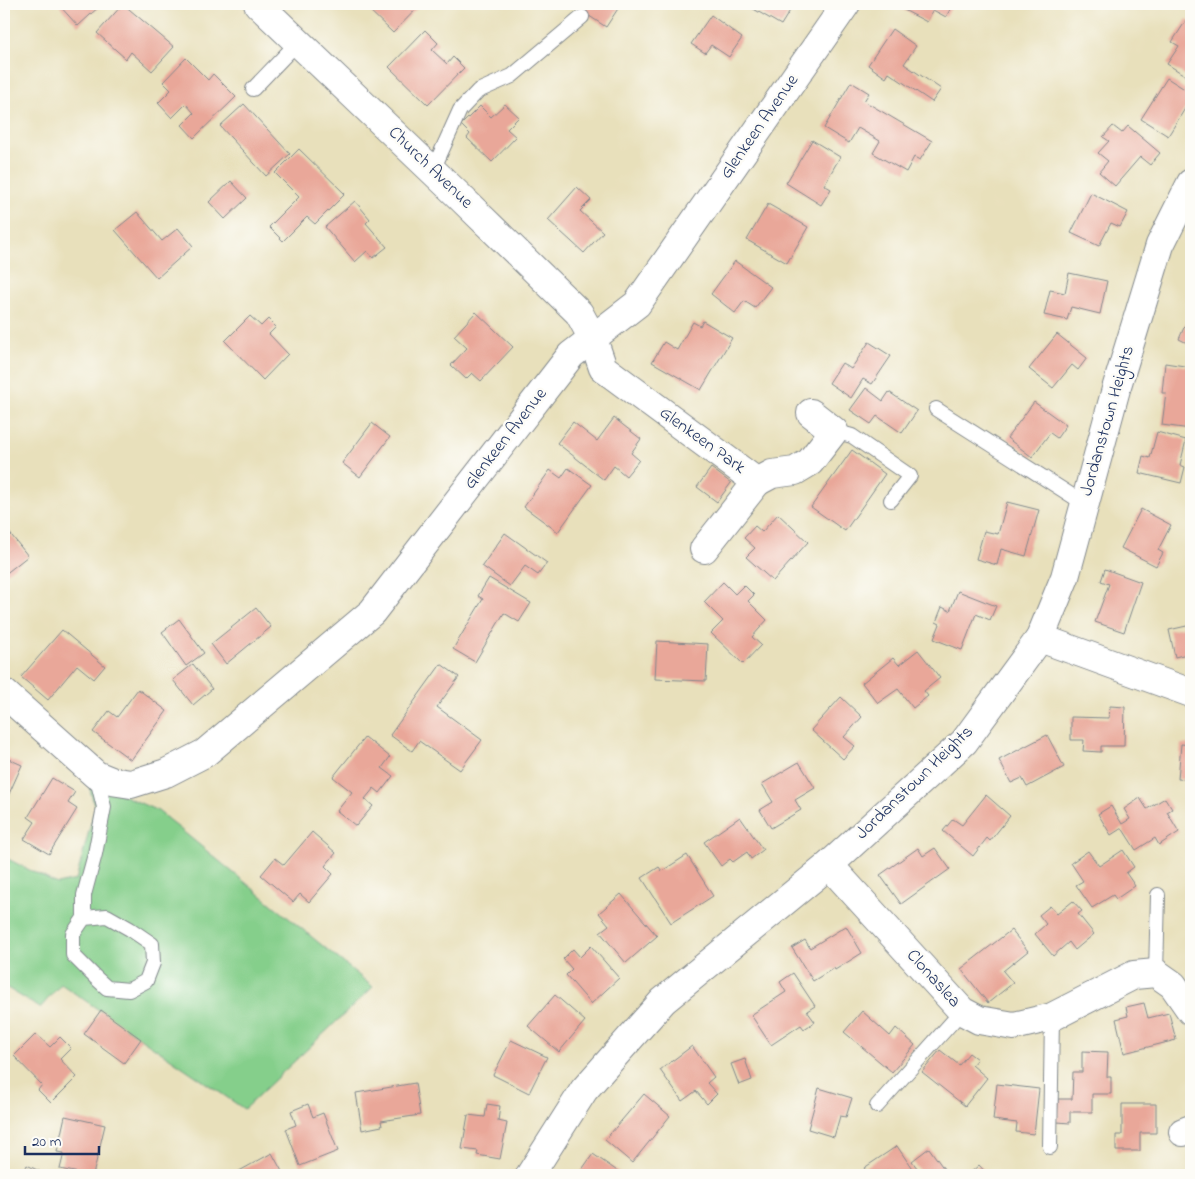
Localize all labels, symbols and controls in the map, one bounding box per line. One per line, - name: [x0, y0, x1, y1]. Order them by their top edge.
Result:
- street label: Glenkeen Avenue: [714, 69, 806, 185]
- street label: Church Avenue: [382, 121, 479, 216]
- street label: Jordanstown Heights: [1074, 343, 1143, 499]
- street label: Glenkeen Avenue: [458, 382, 555, 495]
- street label: Glenkeen Park: [653, 401, 751, 481]
- street label: Jordanstown Heights: [850, 720, 981, 847]
- street label: Clonaslea: [900, 944, 966, 1014]
- scale bar: [25, 1124, 99, 1156]
- text: 20 m: [32, 1131, 62, 1153]

